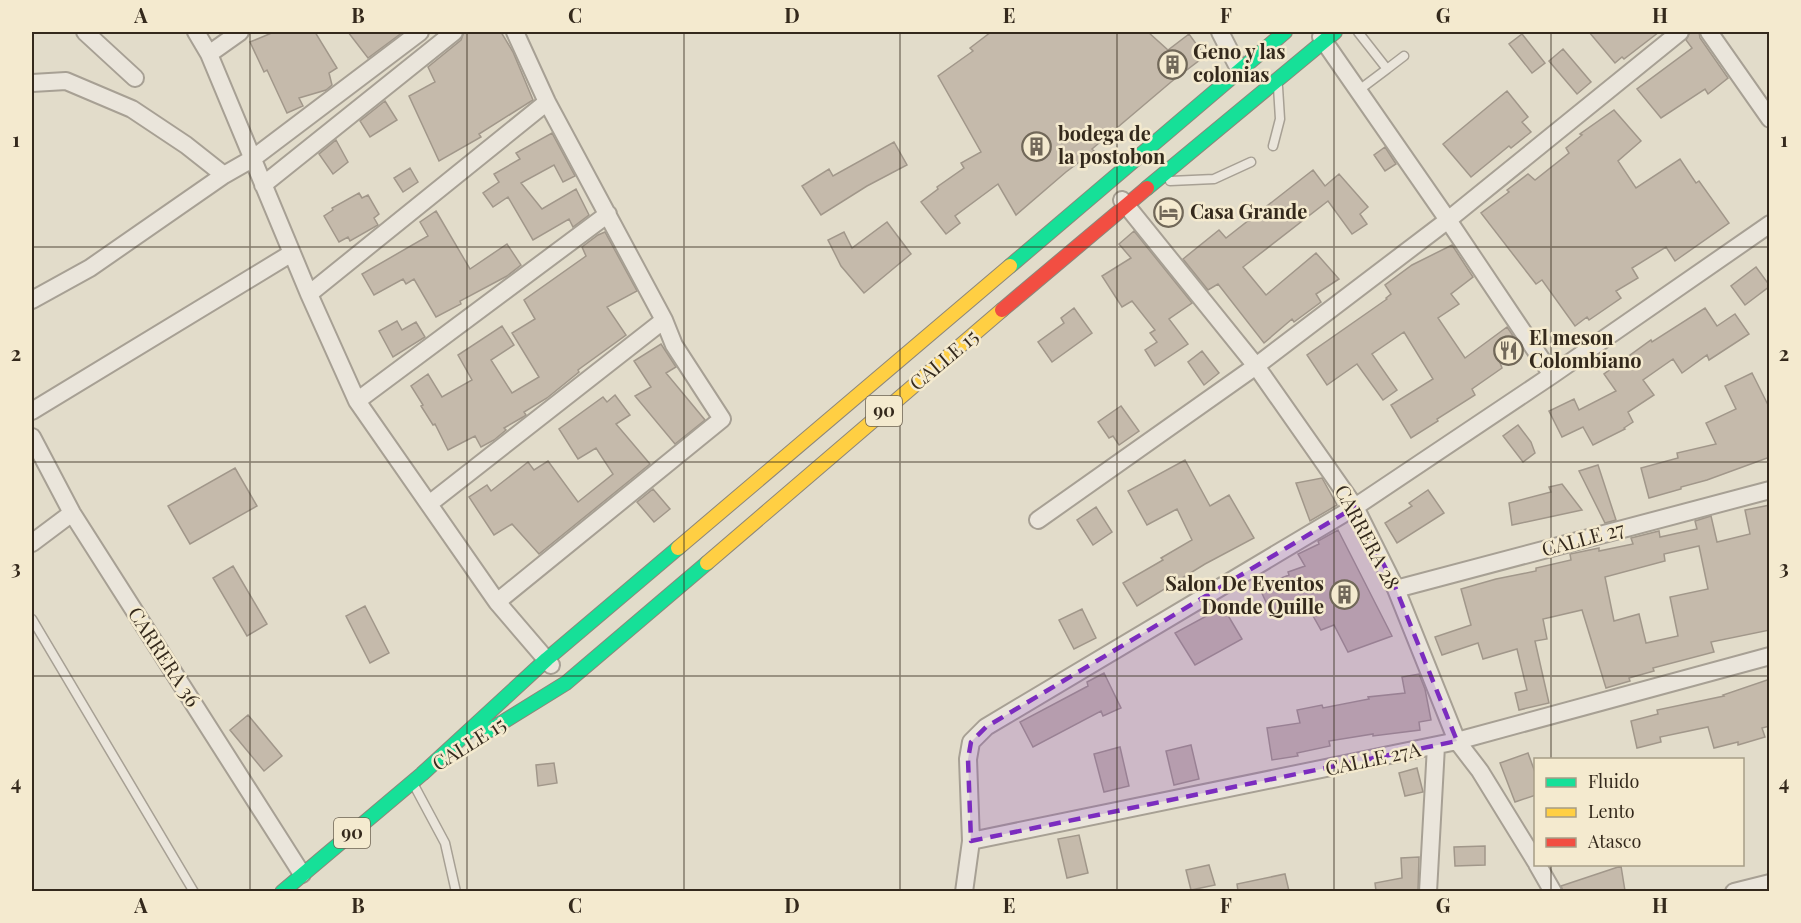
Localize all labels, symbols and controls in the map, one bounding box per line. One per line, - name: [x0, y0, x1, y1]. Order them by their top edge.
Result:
- text: A: [133, 1, 148, 28]
- text: B: [351, 1, 365, 28]
- text: C: [568, 1, 582, 28]
- text: D: [784, 1, 800, 28]
- text: E: [1003, 1, 1015, 28]
- text: F: [1220, 1, 1232, 28]
- text: G: [1436, 1, 1451, 28]
- text: H: [1652, 1, 1668, 28]
- place label: Geno y las colonias: [1193, 37, 1285, 87]
- building icon: Geno y las colonias: [1156, 48, 1188, 80]
- place label: bodega de la postobon: [1058, 119, 1166, 169]
- text: 1: [12, 125, 20, 152]
- text: 1: [1780, 125, 1788, 152]
- building icon: bodega de la postobon: [1021, 130, 1053, 162]
- hotel icon: Casa Grande: [1153, 196, 1185, 228]
- place label: Casa Grande: [1190, 197, 1307, 224]
- street label: CALLE 15: [903, 322, 983, 396]
- place label: El meson Colombiano: [1529, 323, 1642, 373]
- restaurant icon: El meson Colombiano: [1492, 334, 1524, 366]
- text: 2: [11, 339, 21, 366]
- text: 2: [1779, 339, 1789, 366]
- road number: 90: [866, 396, 902, 426]
- street label: CARRERA 28: [1330, 479, 1407, 593]
- street label: CALLE 27: [1538, 514, 1627, 562]
- text: 3: [11, 553, 21, 580]
- text: 3: [1779, 553, 1789, 580]
- place label: Salon De Eventos Donde Quille: [1165, 569, 1324, 619]
- building icon: Salon De Eventos Donde Quille: [1329, 579, 1361, 611]
- street label: CARRERA 36: [123, 601, 208, 711]
- street label: CALLE 15: [426, 710, 510, 776]
- street label: CALLE 27A: [1322, 734, 1423, 781]
- legend: [1534, 758, 1744, 866]
- text: 4: [11, 768, 21, 795]
- text: 4: [1779, 768, 1789, 795]
- text: Fluido: [1588, 769, 1639, 793]
- text: Lento: [1588, 799, 1635, 823]
- road number: 90: [334, 818, 370, 848]
- text: Atasco: [1587, 829, 1641, 853]
- text: A: [133, 891, 148, 918]
- text: B: [351, 891, 365, 918]
- text: C: [568, 891, 582, 918]
- text: D: [784, 891, 800, 918]
- text: E: [1003, 891, 1015, 918]
- text: F: [1220, 891, 1232, 918]
- text: G: [1436, 891, 1451, 918]
- text: H: [1652, 891, 1668, 918]

